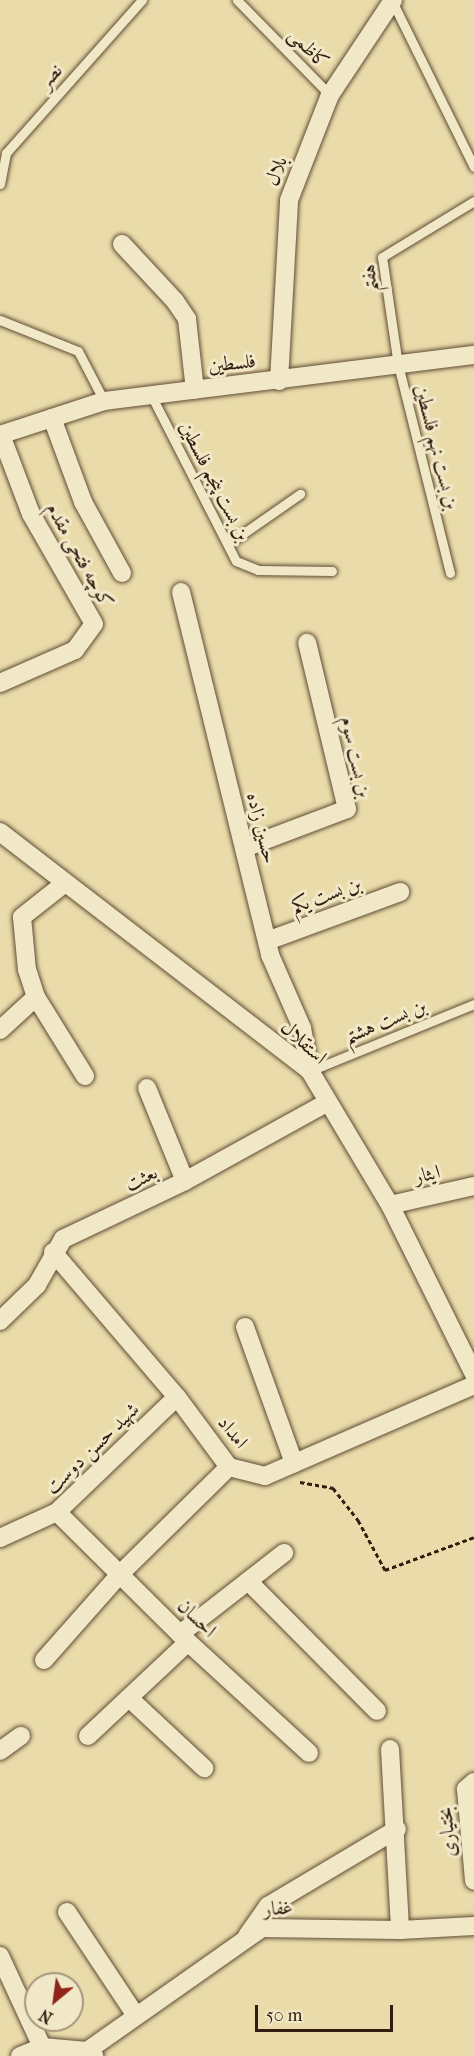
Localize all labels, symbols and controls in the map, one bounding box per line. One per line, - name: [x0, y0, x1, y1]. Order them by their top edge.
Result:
- street label: کاظمی: [284, 22, 334, 74]
- street label: نصر: [33, 59, 67, 93]
- street label: بلال: [259, 153, 293, 189]
- street label: هفتم: [356, 263, 382, 293]
- street label: فلسطین: [207, 349, 257, 377]
- street label: بن بست نهم فلسطین: [410, 382, 464, 512]
- street label: بن بست پنجم فلسطین: [175, 417, 255, 545]
- street label: کوچه فتحی مقدم: [41, 498, 119, 612]
- street label: بن بست سوم: [336, 714, 376, 800]
- street label: حسین زاده: [242, 790, 282, 866]
- street label: بن بست یکم: [288, 871, 364, 919]
- street label: بن بست هشتم: [340, 994, 430, 1048]
- street label: استقلال: [276, 1015, 332, 1069]
- street label: ایثار: [412, 1159, 442, 1189]
- street label: بعثت: [121, 1160, 161, 1196]
- street label: شهید حسن دوست: [40, 1397, 144, 1499]
- street label: امداد: [213, 1411, 253, 1453]
- street label: احسان: [173, 1594, 221, 1642]
- street label: بختیاری: [433, 1806, 461, 1858]
- street label: غفار: [262, 1895, 294, 1921]
- north arrow: [24, 1972, 84, 2032]
- scale bar: [258, 1993, 396, 2031]
- text: N: [36, 2005, 56, 2028]
- text: 50 m: [266, 2005, 302, 2026]

